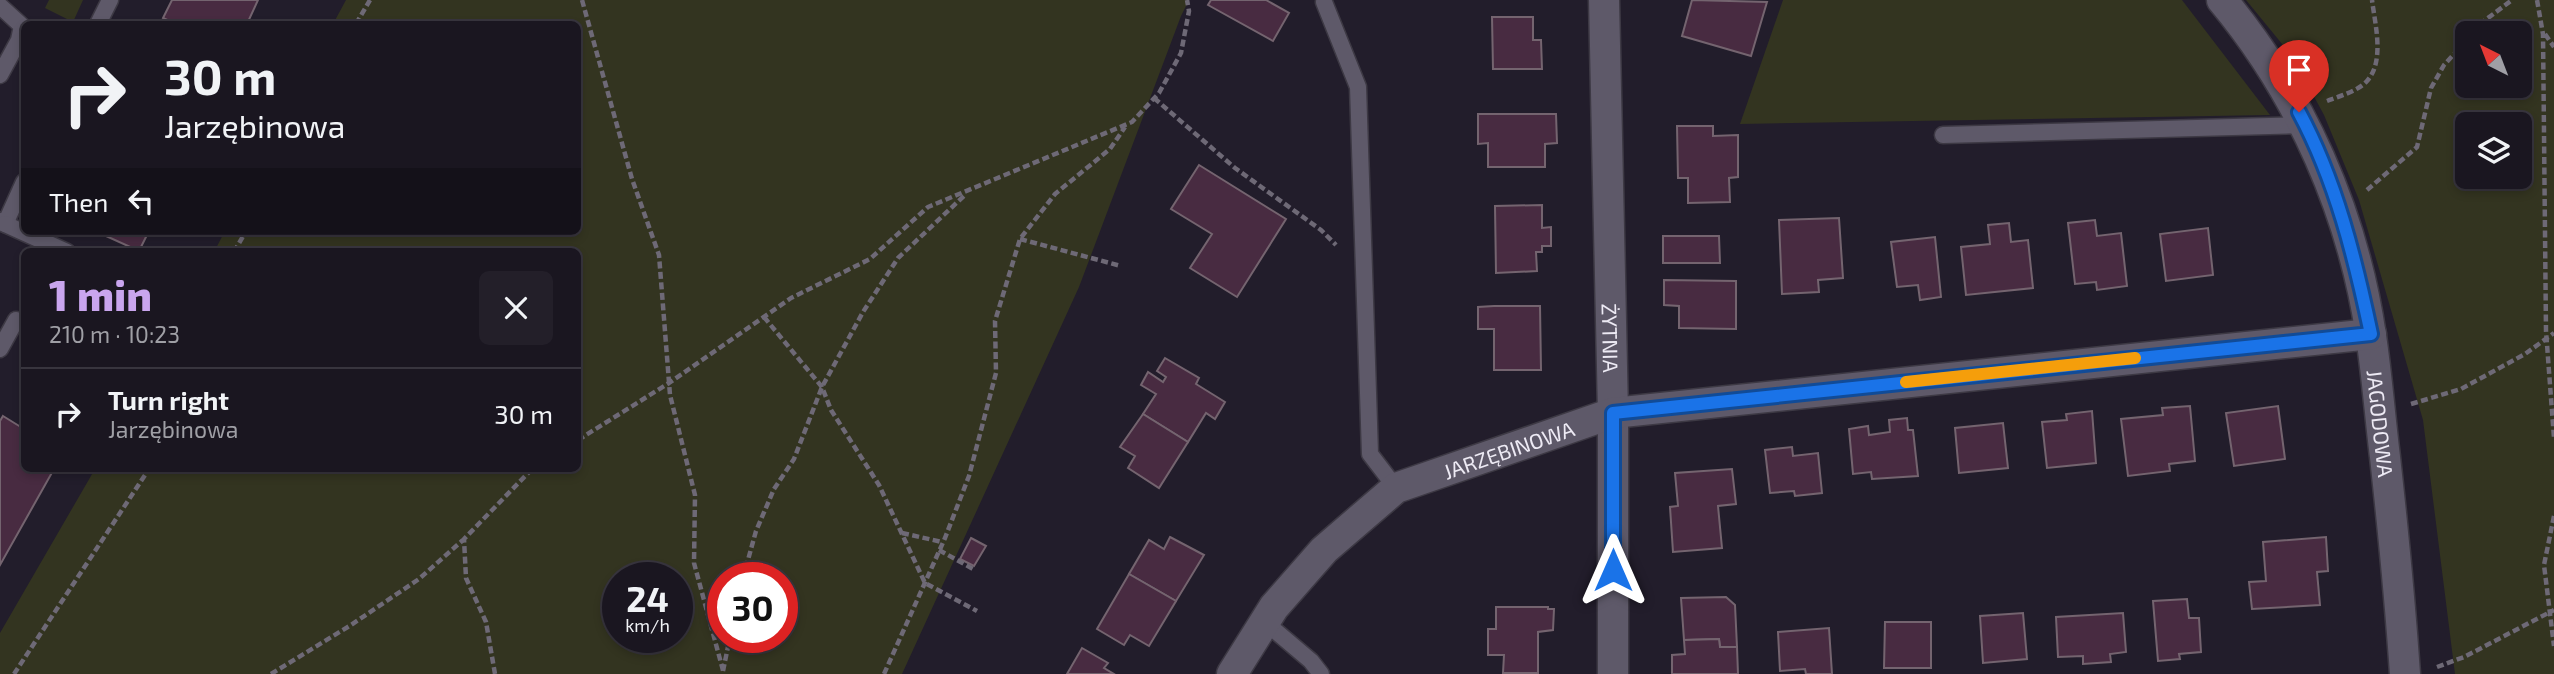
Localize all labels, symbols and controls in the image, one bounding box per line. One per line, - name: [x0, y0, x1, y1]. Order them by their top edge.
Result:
- north arrow: [2455, 21, 2532, 98]
- map controls: [2455, 21, 2532, 189]
- pin: [2269, 40, 2329, 112]
- text: 30 m: [164, 46, 276, 105]
- icon: right: [49, 49, 140, 140]
- icon: arrive: [2280, 51, 2318, 89]
- text: Jarzębinowa: [164, 106, 345, 144]
- button: layers: [2455, 112, 2532, 189]
- icon: left: [122, 182, 160, 220]
- text: Then: [49, 186, 108, 217]
- text: 1 min: [49, 269, 152, 319]
- button: close: [479, 271, 553, 345]
- street label: ŻYTNIA: [1598, 303, 1625, 373]
- text: 210 m · 10:23: [49, 320, 180, 348]
- street label: JAGODOWA: [2363, 368, 2400, 478]
- text: Turn right: [108, 384, 229, 415]
- icon: right: [49, 395, 87, 433]
- text: 30 m: [494, 398, 553, 429]
- text: Jarzębinowa: [108, 415, 238, 443]
- street label: JARZĘBINOWA: [1440, 415, 1577, 483]
- position arrow: [1576, 533, 1650, 607]
- speed limit sign: 30: [707, 562, 798, 653]
- text: 24: [626, 577, 669, 619]
- text: km/h: [625, 614, 670, 636]

